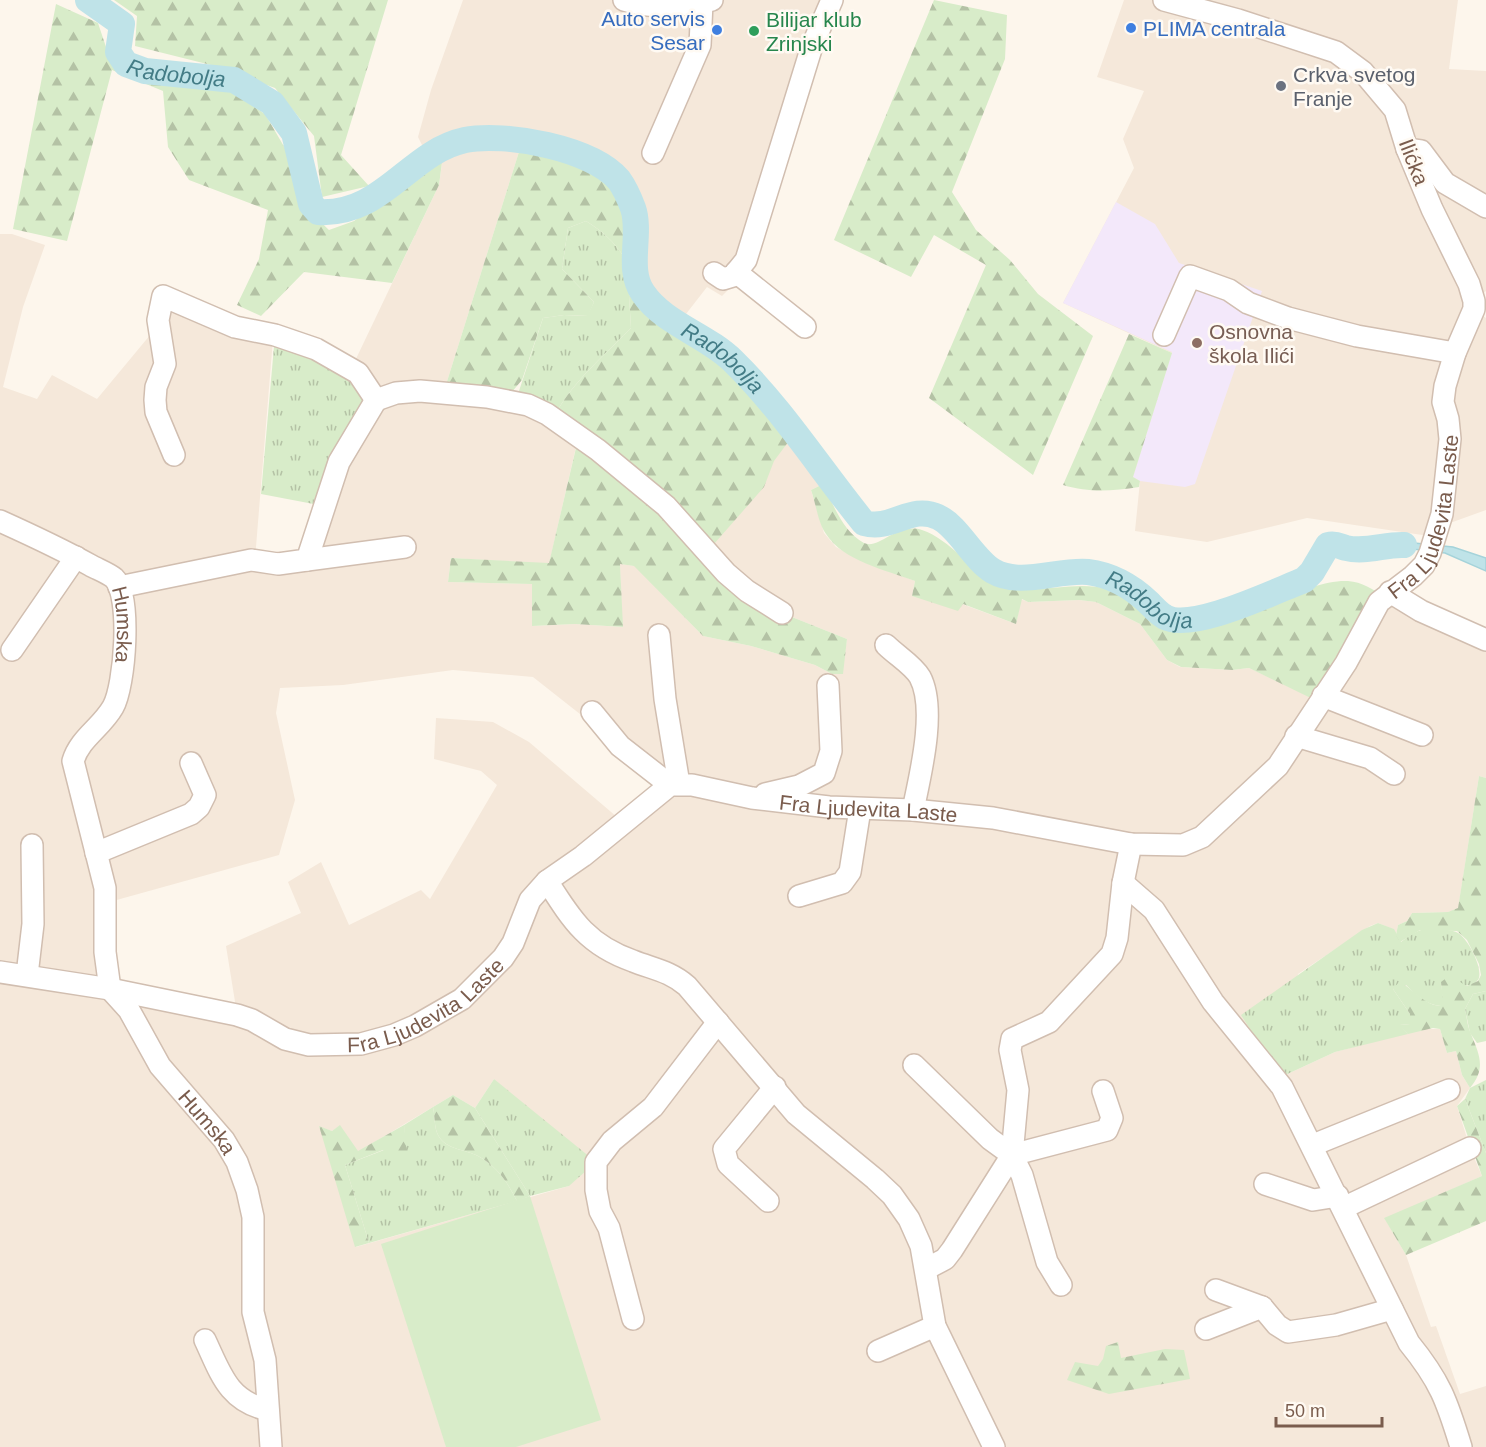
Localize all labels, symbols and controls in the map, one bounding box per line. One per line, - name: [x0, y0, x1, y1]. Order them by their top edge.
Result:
- place label: Auto servis Sesar: [601, 7, 705, 54]
- place label: Bilijar klub Zrinjski: [766, 8, 862, 55]
- place label: PLIMA centrala: [1143, 17, 1286, 40]
- marker: PLIMA centrala: [1124, 21, 1138, 35]
- marker: Auto servis Sesar: [710, 23, 724, 37]
- marker: Bilijar klub Zrinjski: [747, 24, 761, 38]
- water label: Radobolja: [124, 53, 227, 92]
- place label: Crkva svetog Franje: [1293, 63, 1416, 110]
- marker: Crkva svetog Franje: [1274, 79, 1288, 93]
- street label: Ilićka: [1395, 136, 1433, 189]
- water label: Radobolja: [678, 317, 769, 398]
- place label: Osnovna škola Ilići: [1209, 320, 1294, 367]
- marker: Osnovna škola Ilići: [1190, 336, 1204, 350]
- street label: Fra Ljudevita Laste: [1383, 433, 1462, 603]
- water label: Radobolja: [1102, 565, 1193, 633]
- street label: Humska: [108, 583, 137, 664]
- street label: Fra Ljudevita Laste: [778, 790, 959, 826]
- street label: Fra Ljudevita Laste: [347, 953, 508, 1056]
- street label: Humska: [174, 1085, 241, 1158]
- scale bar: [1276, 1390, 1382, 1428]
- text: 50 m: [1285, 1401, 1325, 1421]

